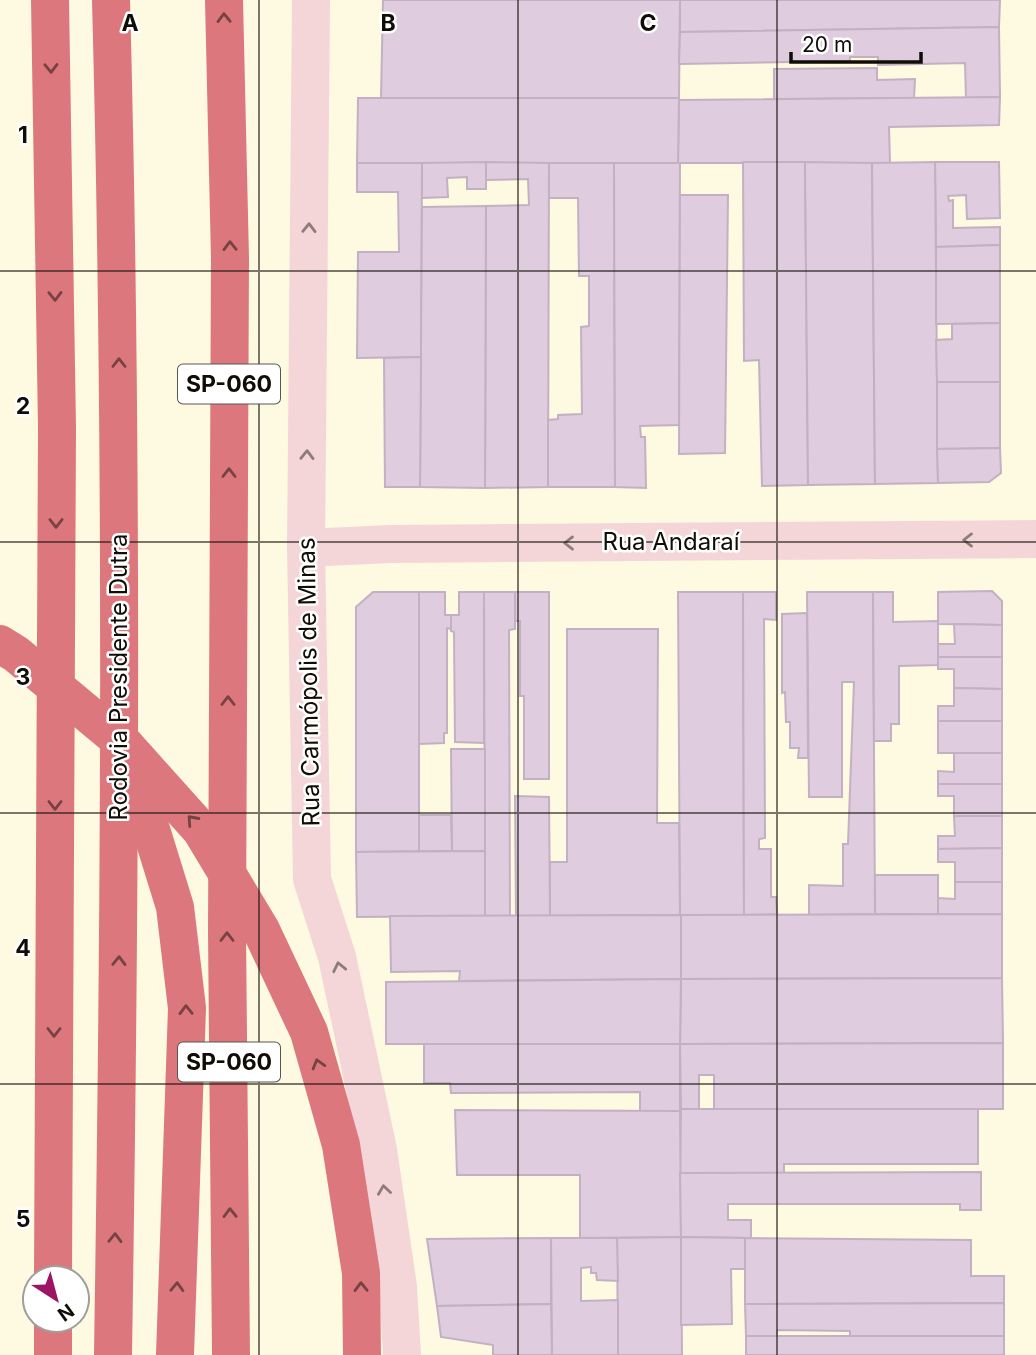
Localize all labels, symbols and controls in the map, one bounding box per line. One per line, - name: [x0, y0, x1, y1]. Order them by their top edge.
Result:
- text: A: [121, 9, 139, 37]
- text: B: [380, 9, 396, 37]
- text: C: [639, 9, 657, 37]
- one-way arrow: [216, 12, 232, 23]
- scale bar: [791, 21, 920, 65]
- text: 20 m: [802, 32, 852, 57]
- one-way arrow: [43, 63, 59, 74]
- text: 1: [18, 121, 28, 149]
- one-way arrow: [301, 222, 317, 232]
- one-way arrow: [222, 240, 237, 251]
- one-way arrow: [47, 290, 62, 301]
- one-way arrow: [111, 357, 127, 368]
- road number: SP-060: [178, 364, 280, 404]
- text: 2: [16, 392, 30, 420]
- one-way arrow: [299, 449, 315, 460]
- one-way arrow: [221, 467, 237, 478]
- one-way arrow: [48, 518, 64, 529]
- street label: Rua Andaraí: [602, 527, 740, 556]
- one-way arrow: [962, 532, 973, 548]
- street label: Rodovia Presidente Dutra: [104, 533, 133, 821]
- one-way arrow: [563, 535, 574, 551]
- street label: Rua Carmópolis de Minas: [291, 537, 326, 827]
- text: 3: [16, 663, 30, 691]
- one-way arrow: [220, 695, 236, 705]
- one-way arrow: [47, 800, 63, 810]
- one-way arrow: [187, 815, 200, 828]
- one-way arrow: [219, 931, 235, 942]
- text: 4: [15, 934, 31, 962]
- one-way arrow: [111, 956, 127, 966]
- one-way arrow: [333, 961, 348, 973]
- one-way arrow: [178, 1005, 193, 1016]
- one-way arrow: [47, 1027, 62, 1038]
- road number: SP-060: [178, 1042, 280, 1082]
- one-way arrow: [311, 1058, 326, 1070]
- one-way arrow: [377, 1184, 392, 1196]
- text: 5: [16, 1205, 30, 1233]
- one-way arrow: [222, 1208, 238, 1218]
- one-way arrow: [107, 1232, 123, 1243]
- north arrow: [21, 1264, 91, 1334]
- one-way arrow: [170, 1281, 185, 1292]
- one-way arrow: [353, 1281, 369, 1292]
- text: N: [53, 1299, 78, 1326]

